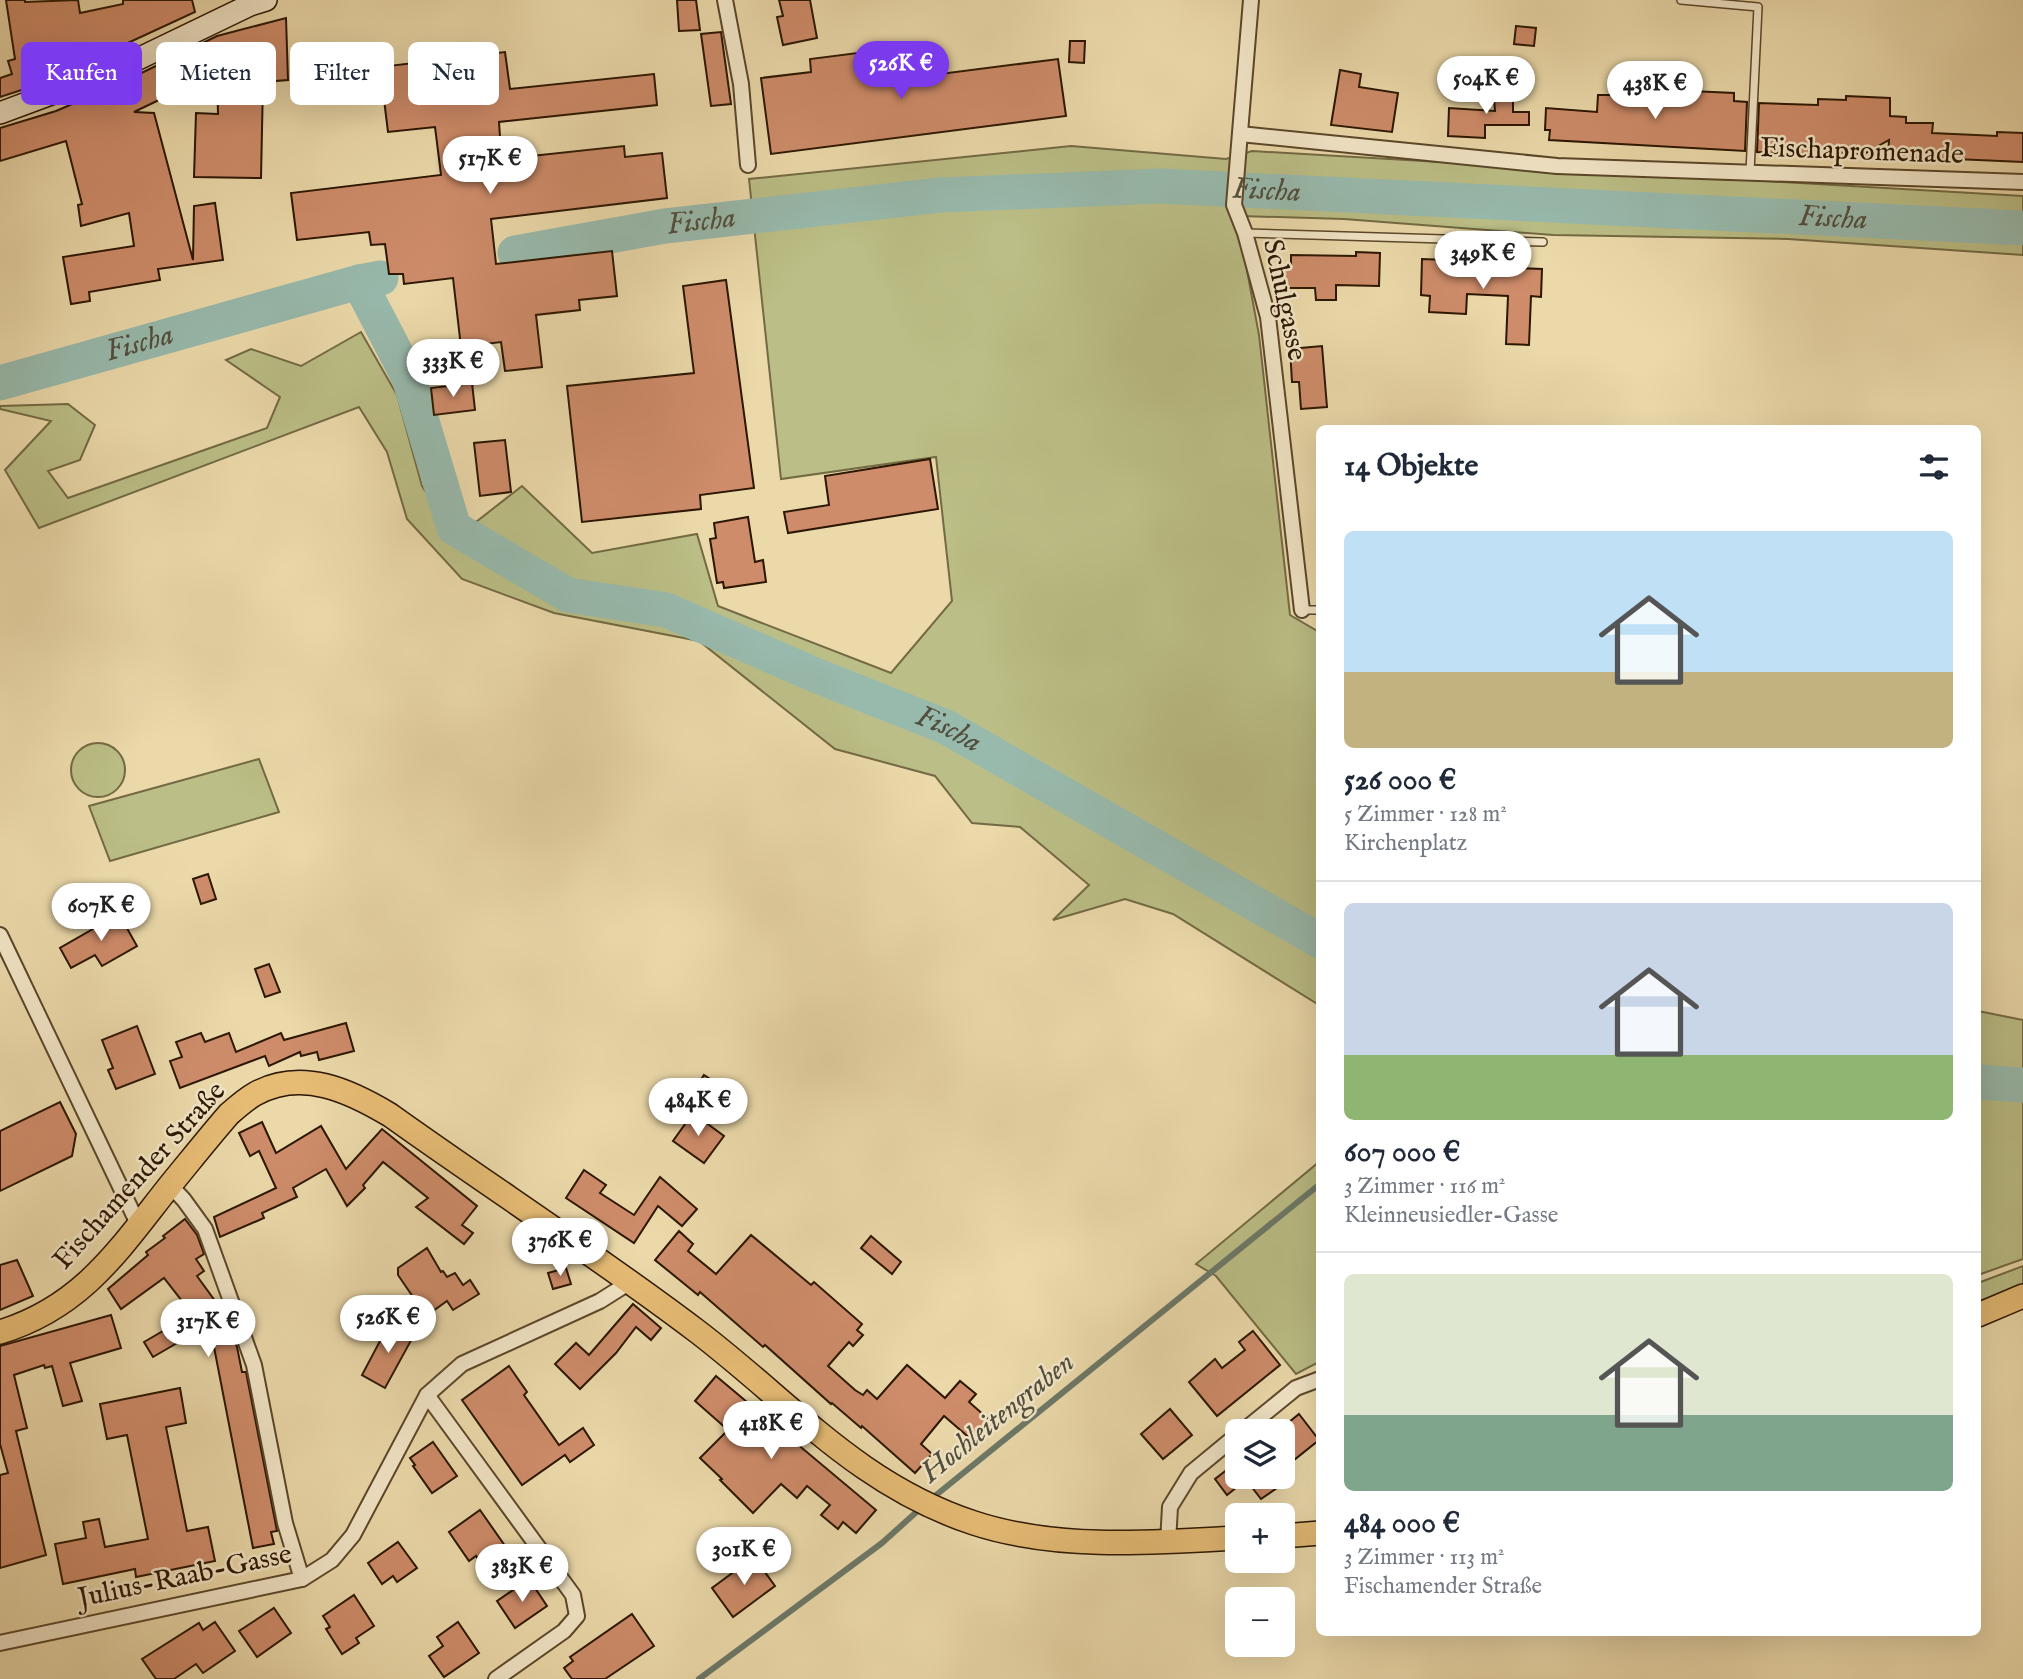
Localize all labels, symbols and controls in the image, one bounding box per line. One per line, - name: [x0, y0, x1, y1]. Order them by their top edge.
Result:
- chip: Kaufen: [21, 42, 142, 105]
- chip: Mieten: [156, 42, 276, 105]
- chip: Filter: [290, 42, 394, 105]
- chip: Neu: [408, 42, 499, 105]
- pin: 526K €: [844, 42, 958, 101]
- text: 526K €: [869, 49, 933, 78]
- pin: 504K €: [1429, 57, 1543, 116]
- pin: 438K €: [1598, 61, 1712, 121]
- text: 504K €: [1453, 64, 1519, 93]
- text: 438K €: [1623, 69, 1687, 98]
- street label: Fischapromenade: [1760, 131, 1965, 173]
- pin: 517K €: [433, 136, 547, 196]
- text: 517K €: [459, 144, 521, 173]
- water label: Fischa: [1231, 171, 1302, 212]
- water label: Fischa: [1797, 198, 1868, 239]
- water label: Fischa: [665, 199, 738, 245]
- pin: 349K €: [1426, 232, 1540, 291]
- street label: Schulgasse: [1254, 236, 1314, 364]
- text: 349K €: [1450, 239, 1516, 268]
- water label: Fischa: [101, 316, 178, 371]
- pin: 333K €: [396, 340, 510, 399]
- text: 333K €: [423, 347, 483, 376]
- text: 14 Objekte: [1344, 448, 1478, 486]
- icon: filters: [1915, 448, 1953, 486]
- icon: home: [1586, 577, 1712, 703]
- water label: Fischa: [910, 698, 988, 762]
- text: 526 000 €: [1344, 762, 1456, 800]
- text: 5 Zimmer · 128 m²: [1344, 800, 1507, 829]
- text: Kirchenplatz: [1344, 829, 1467, 858]
- pin: 607K €: [44, 884, 158, 943]
- text: 607K €: [68, 891, 134, 920]
- icon: home: [1586, 949, 1712, 1075]
- street label: Fischamender Straße: [46, 1075, 234, 1277]
- pin: 484K €: [641, 1078, 755, 1138]
- text: 484K €: [665, 1086, 731, 1115]
- text: 607 000 €: [1344, 1134, 1460, 1172]
- text: 3 Zimmer · 116 m²: [1344, 1172, 1506, 1201]
- text: Kleinneusiedler-Gasse: [1344, 1201, 1558, 1230]
- pin: 376K €: [503, 1218, 617, 1278]
- text: 376K €: [528, 1226, 592, 1255]
- pin: 526K €: [331, 1296, 445, 1355]
- pin: 317K €: [151, 1300, 265, 1359]
- text: 526K €: [356, 1303, 420, 1332]
- text: 317K €: [176, 1307, 240, 1336]
- icon: home: [1586, 1320, 1712, 1446]
- water label: Hochleitengraben: [912, 1344, 1083, 1492]
- pin: 418K €: [714, 1402, 828, 1461]
- text: 418K €: [739, 1409, 803, 1438]
- map controls: [1225, 1419, 1295, 1657]
- button: layers: [1225, 1419, 1295, 1489]
- button: +: [1225, 1503, 1295, 1573]
- text: 484 000 €: [1344, 1505, 1460, 1543]
- pin: 301K €: [687, 1528, 801, 1587]
- text: 301K €: [712, 1535, 776, 1564]
- street label: Julius-Raab-Gasse: [72, 1537, 295, 1617]
- text: 3 Zimmer · 113 m²: [1344, 1543, 1504, 1572]
- pin: 383K €: [465, 1544, 579, 1604]
- text: 383K €: [491, 1552, 553, 1581]
- text: Fischamender Straße: [1344, 1572, 1542, 1601]
- button: −: [1225, 1587, 1295, 1657]

